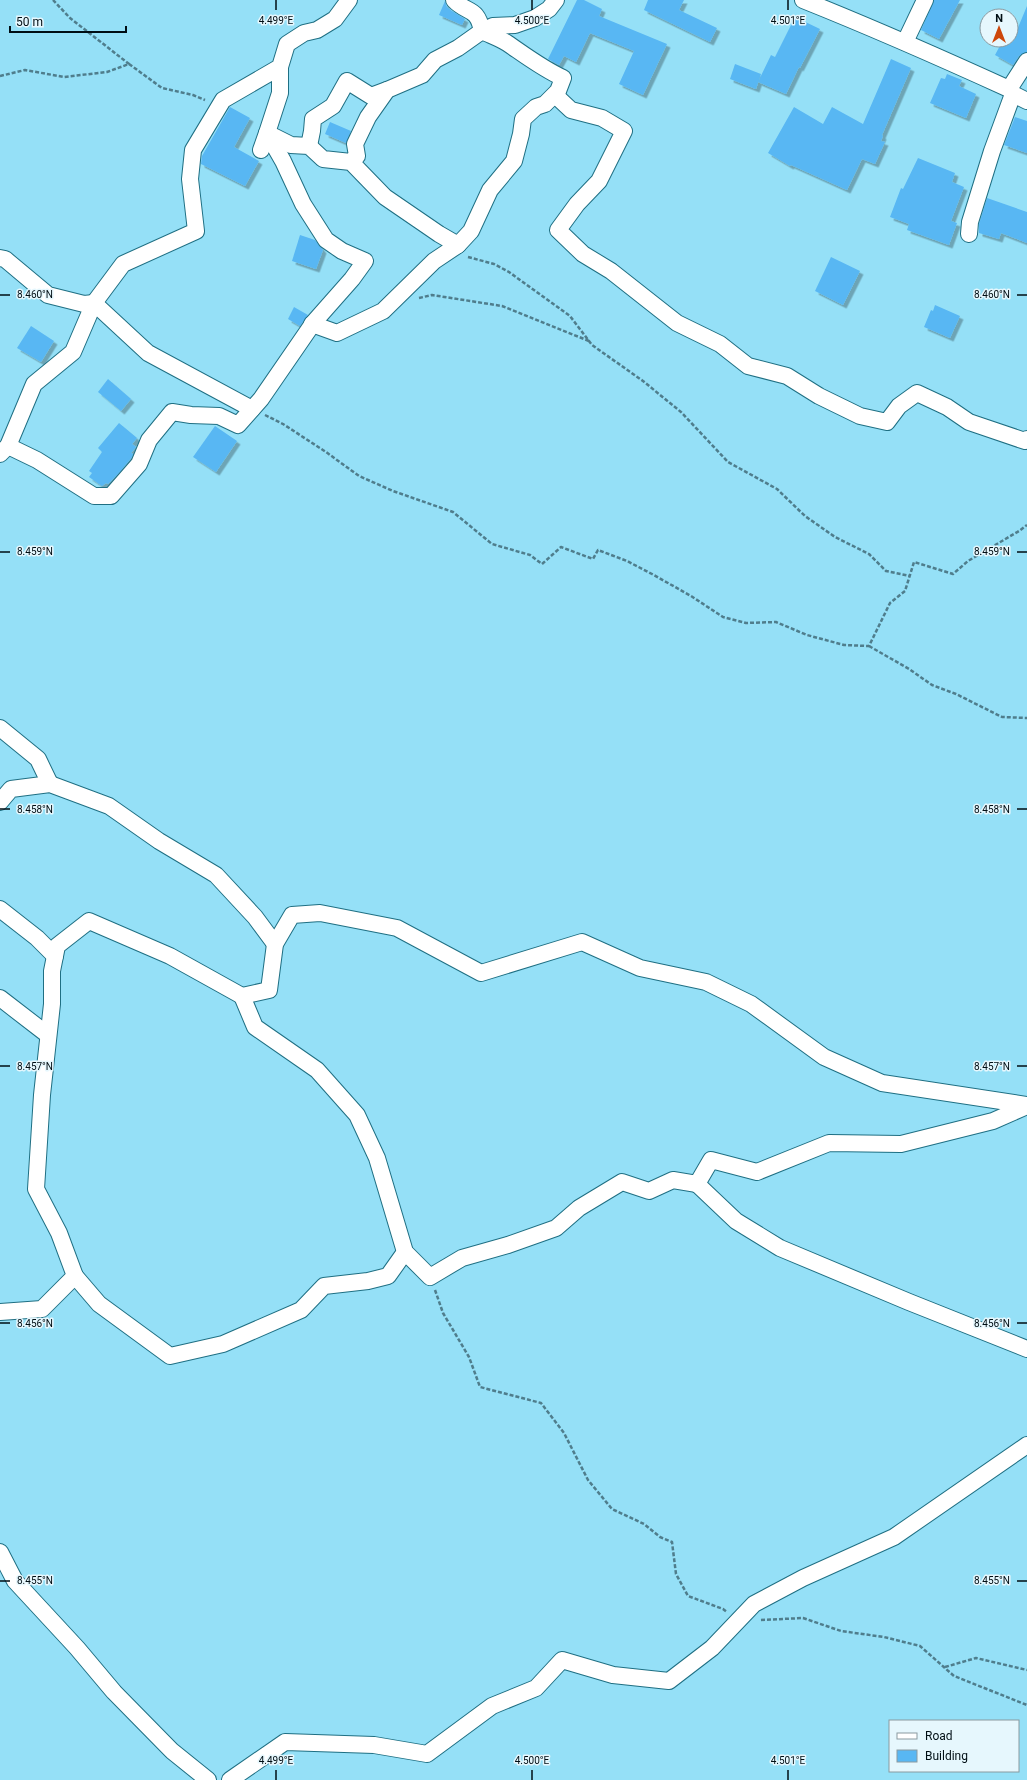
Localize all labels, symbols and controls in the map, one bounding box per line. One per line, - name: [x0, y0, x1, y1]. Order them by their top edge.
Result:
- scale bar: [10, 8, 126, 34]
- north arrow: [979, 8, 1019, 48]
- text: N: [995, 12, 1003, 25]
- text: 50 m: [16, 15, 43, 29]
- text: 4.499°E: [259, 15, 294, 26]
- text: 4.500°E: [515, 15, 550, 26]
- text: 4.501°E: [771, 15, 806, 26]
- text: 8.460°N: [17, 289, 53, 300]
- text: 8.460°N: [974, 289, 1010, 300]
- text: 8.459°N: [17, 546, 53, 557]
- text: 8.459°N: [974, 546, 1010, 557]
- text: 8.458°N: [17, 804, 53, 815]
- text: 8.458°N: [974, 804, 1010, 815]
- text: 8.457°N: [17, 1061, 53, 1072]
- text: 8.457°N: [974, 1061, 1010, 1072]
- text: 8.456°N: [17, 1318, 53, 1329]
- text: 8.456°N: [974, 1318, 1010, 1329]
- text: 8.455°N: [17, 1575, 53, 1586]
- text: 8.455°N: [974, 1575, 1010, 1586]
- legend: [889, 1720, 1019, 1772]
- text: Road: [925, 1729, 953, 1743]
- text: Building: [925, 1749, 968, 1763]
- text: 4.499°E: [259, 1755, 294, 1766]
- text: 4.500°E: [515, 1755, 550, 1766]
- text: 4.501°E: [771, 1755, 806, 1766]

